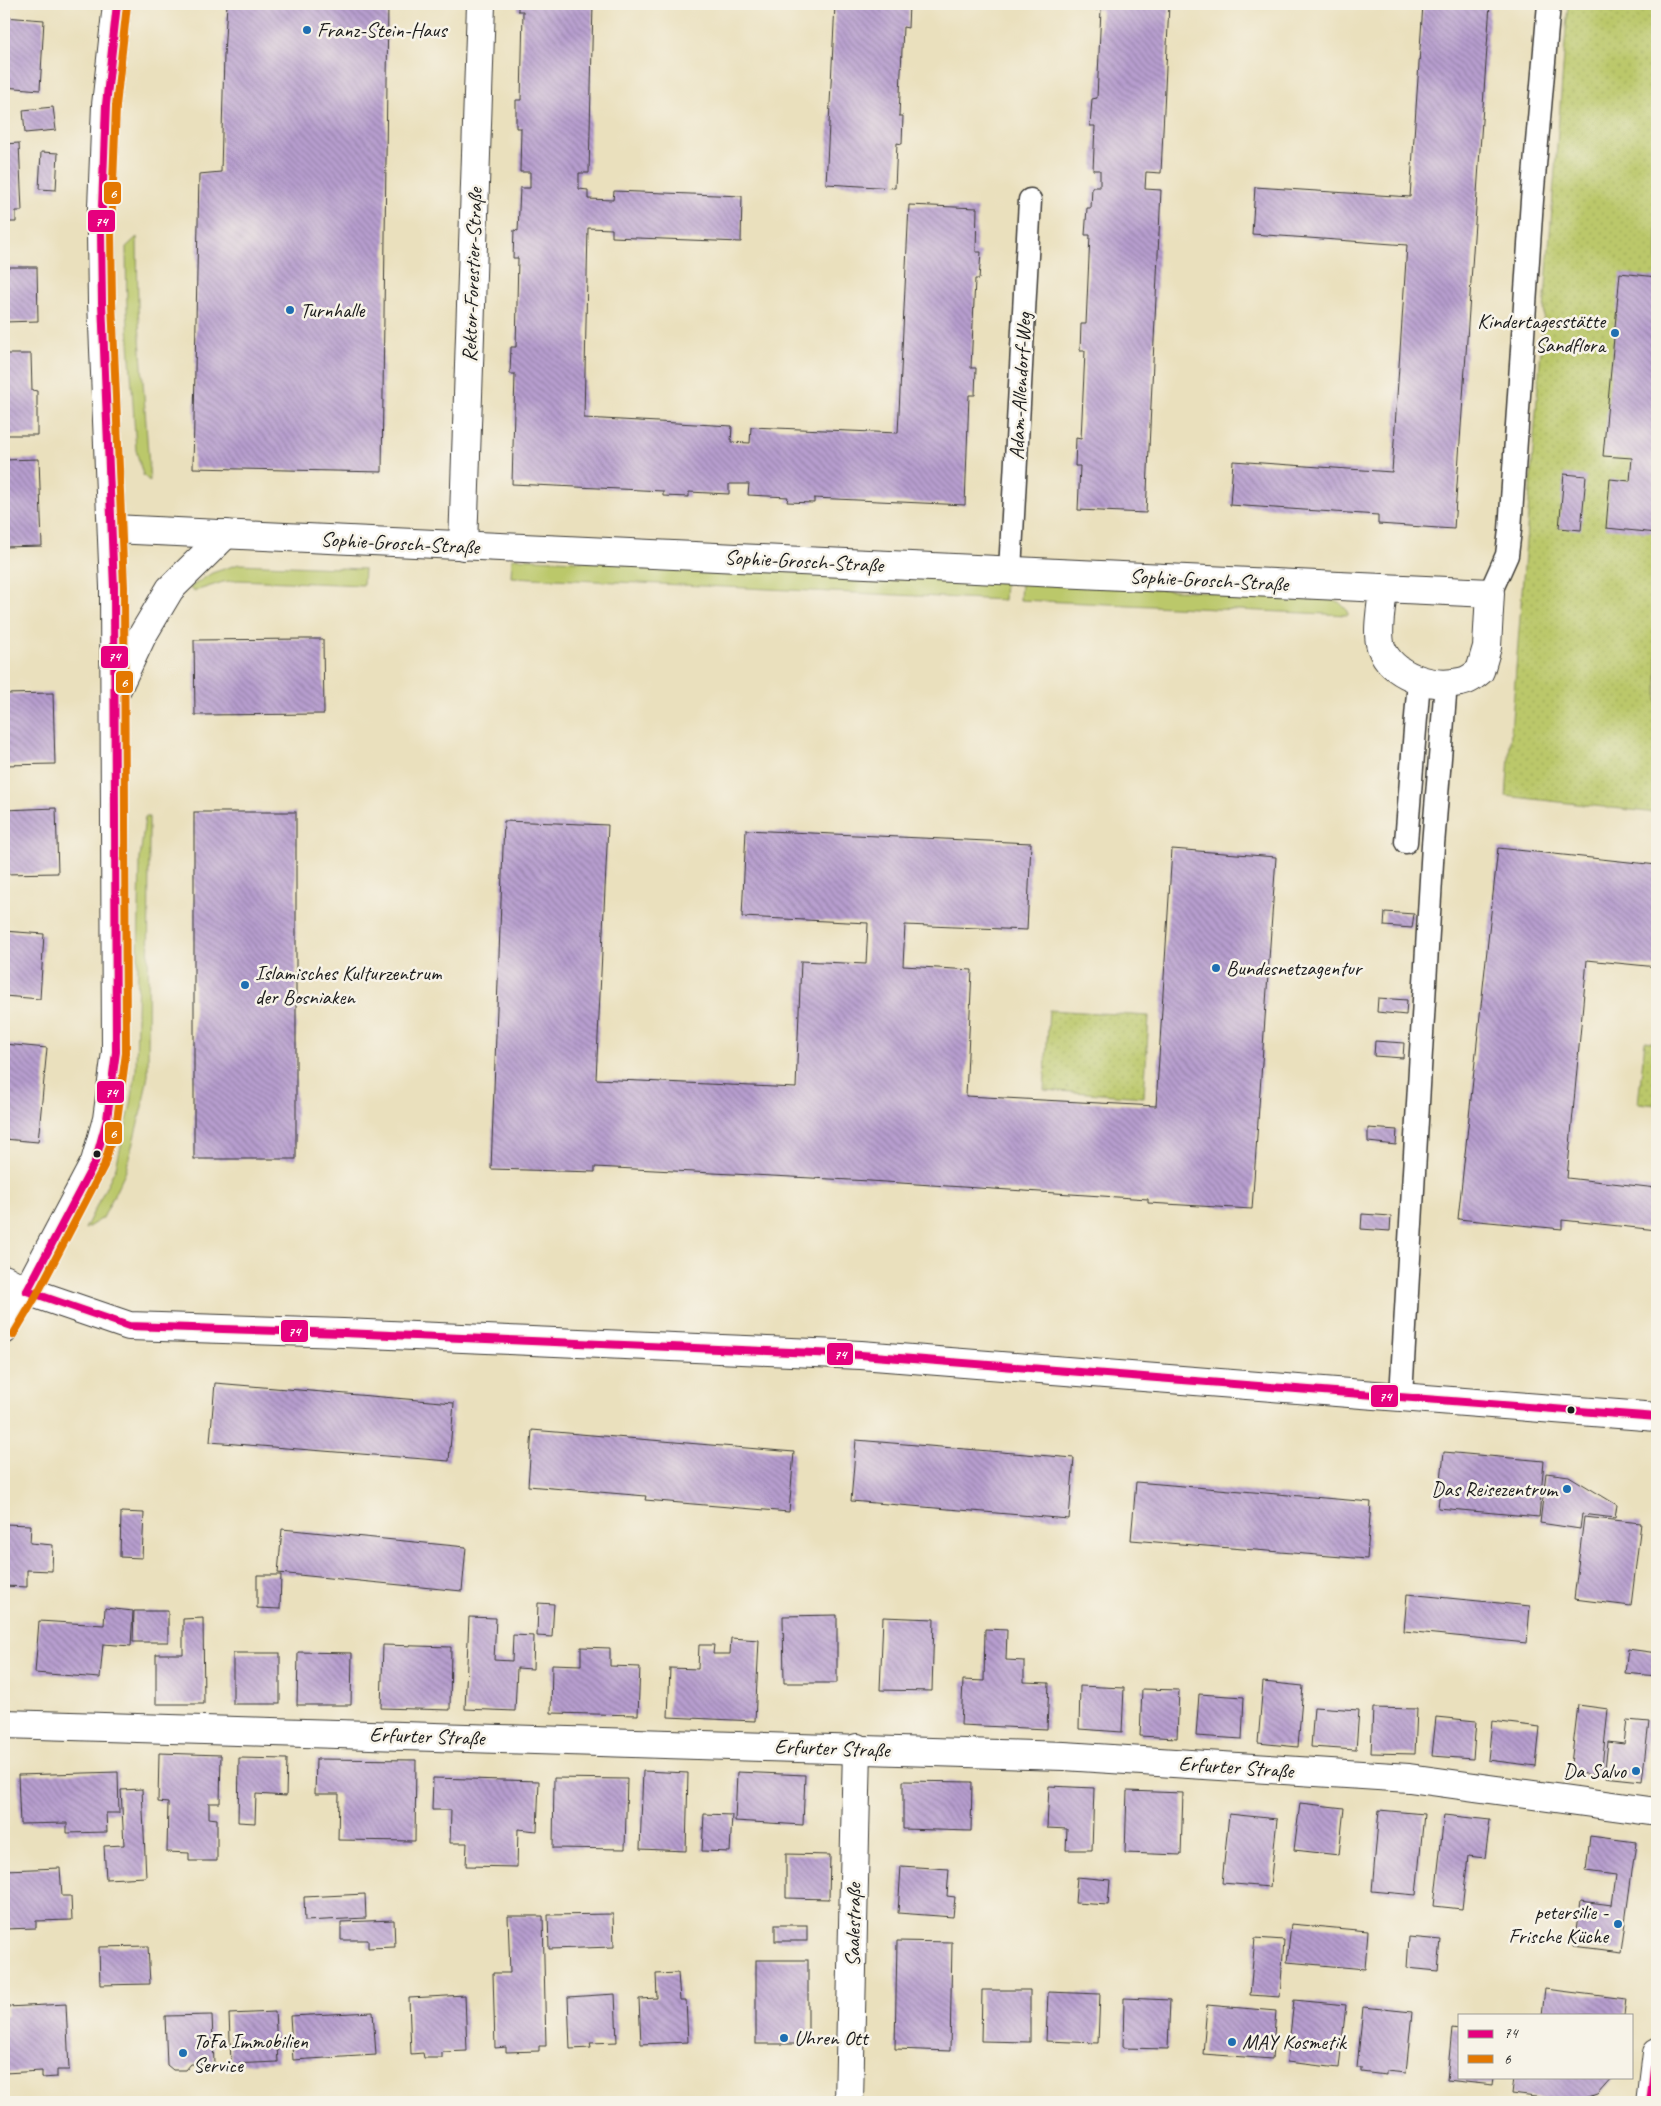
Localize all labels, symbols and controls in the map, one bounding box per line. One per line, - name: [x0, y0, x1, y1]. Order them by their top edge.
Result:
- place label: Franz-Stein-Haus: [317, 17, 448, 43]
- marker: Franz-Stein-Haus: [301, 24, 313, 36]
- line badge: 6: [103, 181, 122, 205]
- text: 6: [110, 185, 118, 202]
- street label: Rektor-Forestier-Straße: [456, 185, 488, 362]
- line badge: 74: [87, 209, 116, 233]
- text: 74: [95, 213, 109, 230]
- place label: Turnhalle: [300, 297, 366, 323]
- marker: Turnhalle: [284, 304, 296, 316]
- place label: Kindertagesstätte Sandflora: [1477, 308, 1607, 358]
- street label: Adam-Allendorf-Weg: [1003, 310, 1037, 460]
- marker: Kindertagesstätte Sandflora: [1609, 327, 1621, 339]
- street label: Sophie-Grosch-Straße: [320, 526, 482, 560]
- street label: Sophie-Grosch-Straße: [724, 544, 886, 578]
- street label: Sophie-Grosch-Straße: [1129, 563, 1291, 597]
- line badge: 74: [100, 645, 129, 669]
- text: 74: [108, 648, 122, 665]
- line badge: 6: [115, 670, 134, 694]
- text: 6: [121, 674, 129, 691]
- place label: Bundesnetzagentur: [1226, 955, 1364, 981]
- place label: Islamisches Kulturzentrum der Bosniaken: [255, 960, 443, 1010]
- marker: Bundesnetzagentur: [1210, 962, 1222, 974]
- marker: Islamisches Kulturzentrum der Bosniaken: [239, 979, 251, 991]
- line badge: 74: [96, 1080, 125, 1104]
- text: 74: [105, 1084, 119, 1101]
- line badge: 6: [104, 1121, 123, 1145]
- text: 6: [110, 1125, 118, 1142]
- unlabelled marker: [92, 1149, 102, 1159]
- line badge: 74: [280, 1319, 309, 1343]
- text: 74: [288, 1323, 302, 1340]
- line badge: 74: [826, 1342, 854, 1366]
- text: 74: [834, 1346, 848, 1363]
- line badge: 74: [1370, 1384, 1399, 1408]
- text: 74: [1379, 1388, 1393, 1405]
- unlabelled marker: [1566, 1405, 1576, 1415]
- place label: Das Reisezentrum: [1431, 1476, 1559, 1502]
- marker: Das Reisezentrum: [1561, 1483, 1573, 1495]
- street label: Erfurter Straße: [369, 1721, 487, 1751]
- street label: Erfurter Straße: [774, 1733, 892, 1763]
- street label: Erfurter Straße: [1178, 1750, 1296, 1784]
- place label: Da Salvo: [1563, 1758, 1628, 1784]
- marker: Da Salvo: [1630, 1765, 1642, 1777]
- street label: Saalestraße: [839, 1881, 867, 1967]
- place label: petersilie - Frische Küche: [1508, 1899, 1610, 1949]
- marker: petersilie - Frische Küche: [1612, 1918, 1624, 1930]
- legend: [1458, 2014, 1634, 2078]
- text: 74: [1504, 2024, 1519, 2043]
- place label: Uhren Ott: [794, 2025, 870, 2051]
- place label: ToFa Immobilien Service: [193, 2028, 309, 2078]
- place label: MAY Kosmetik: [1242, 2029, 1348, 2055]
- marker: Uhren Ott: [778, 2032, 790, 2044]
- marker: MAY Kosmetik: [1226, 2036, 1238, 2048]
- marker: ToFa Immobilien Service: [177, 2047, 189, 2059]
- text: 6: [1504, 2050, 1512, 2069]

